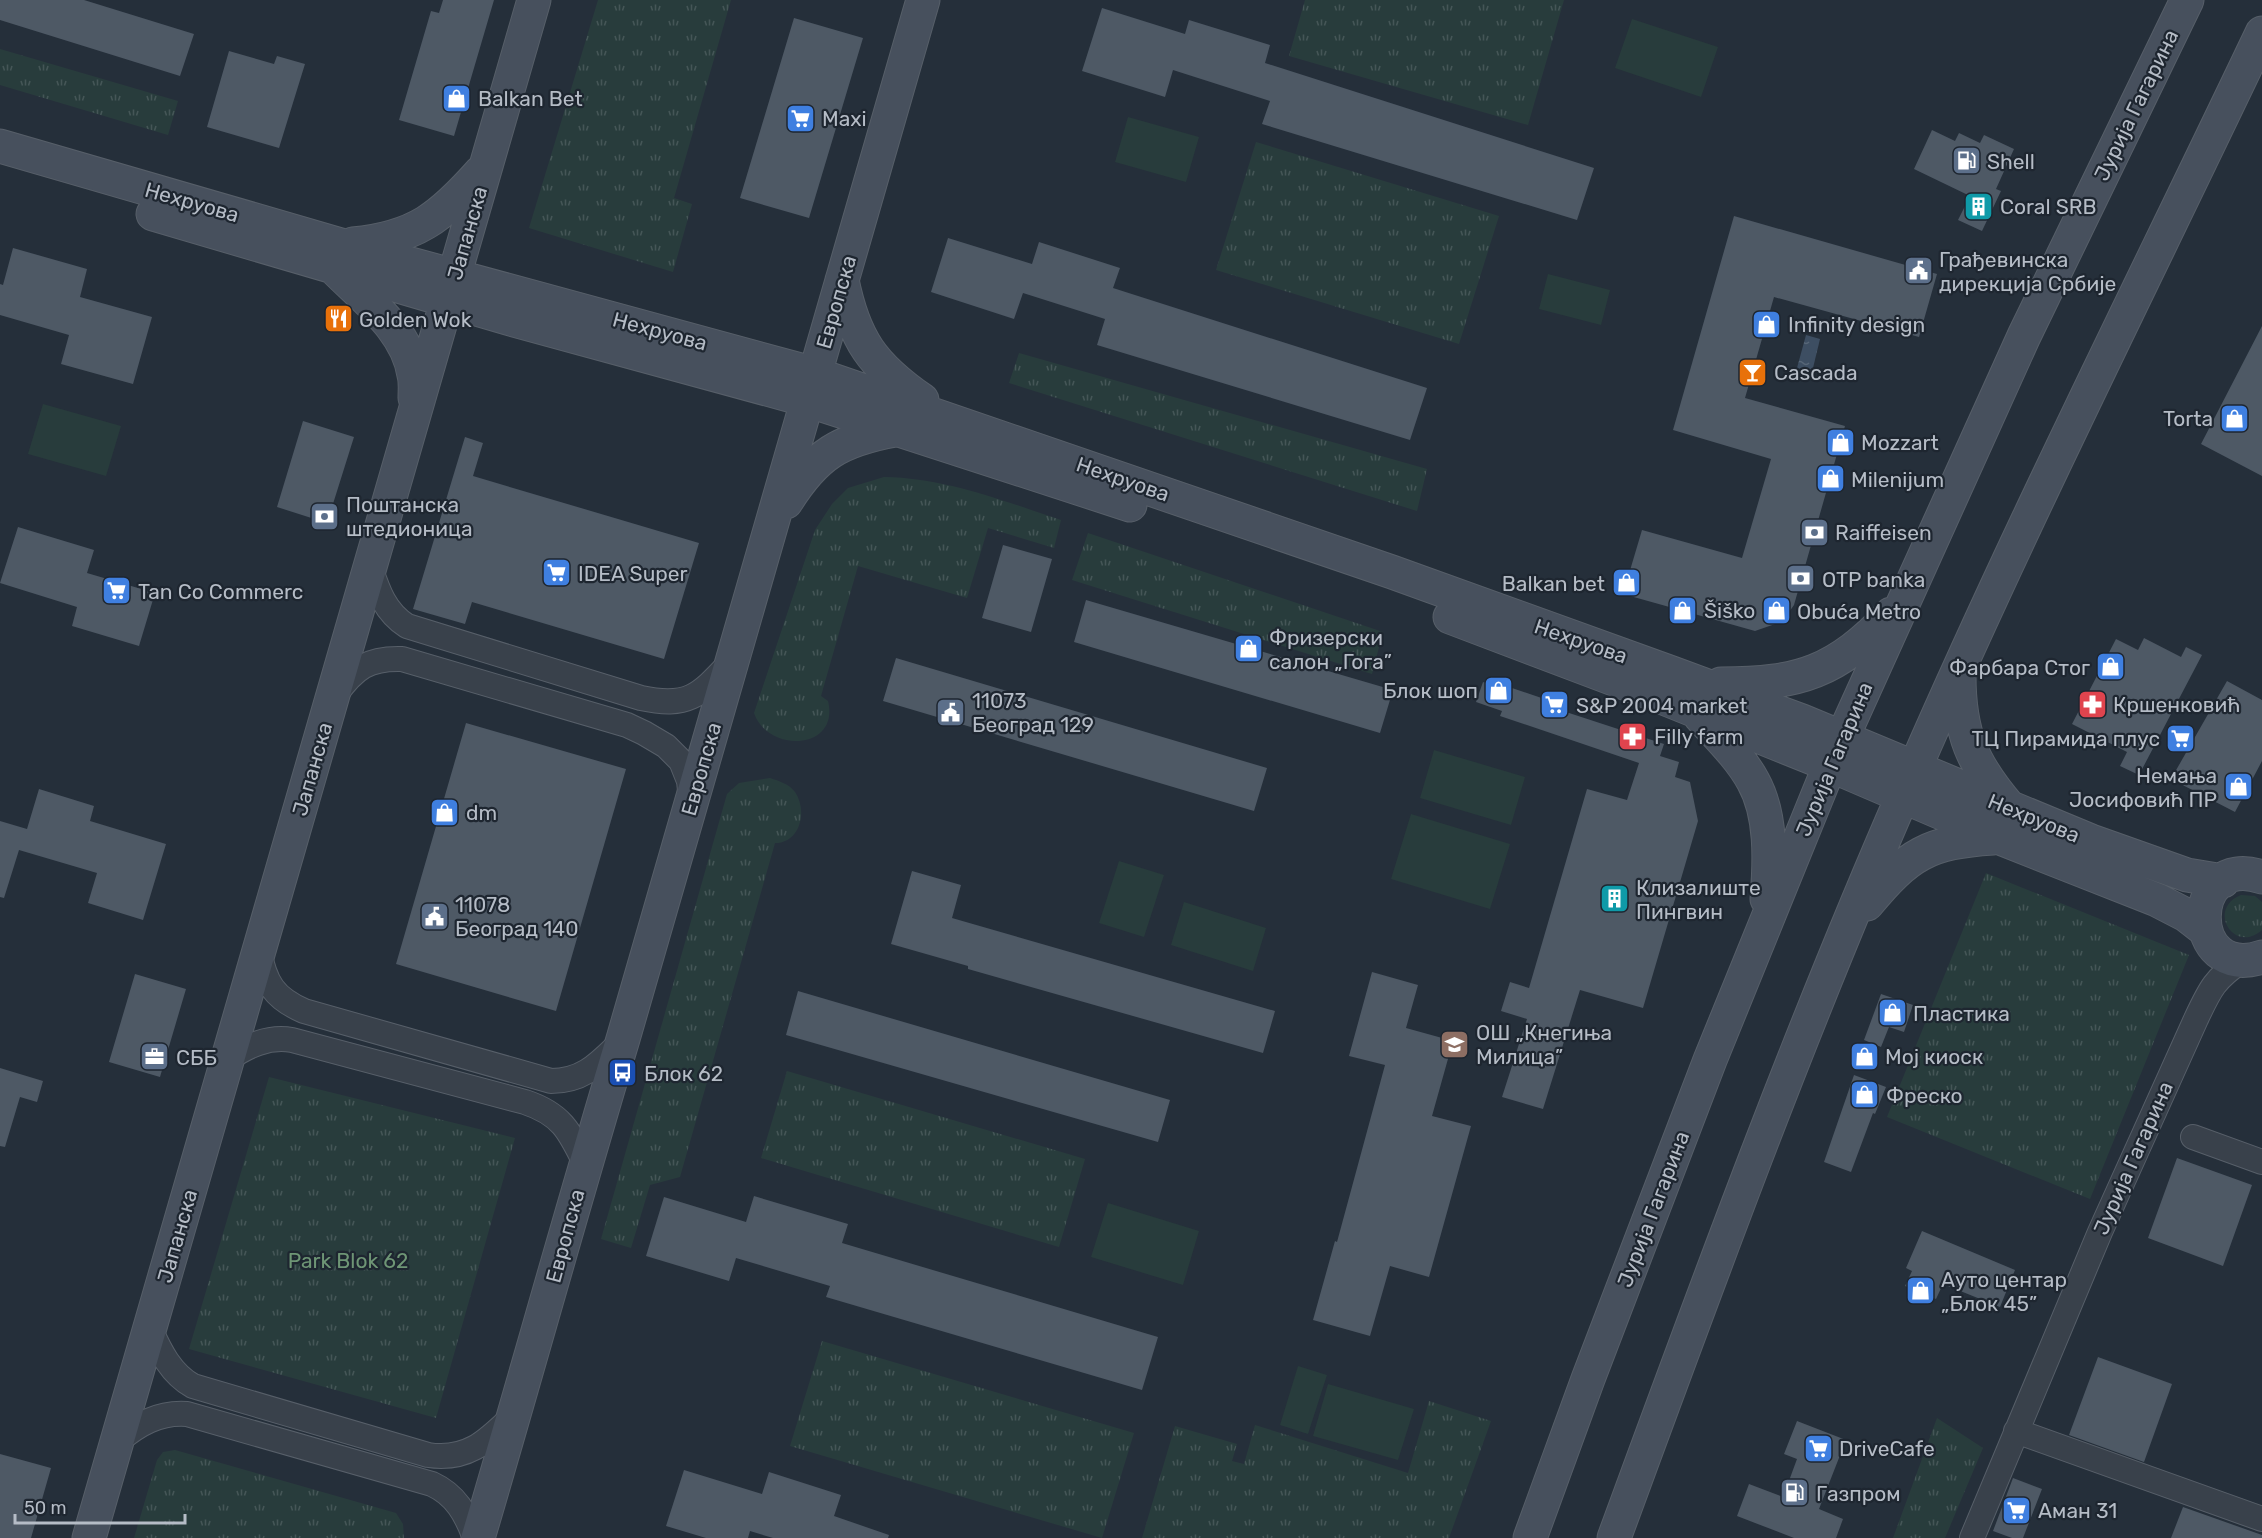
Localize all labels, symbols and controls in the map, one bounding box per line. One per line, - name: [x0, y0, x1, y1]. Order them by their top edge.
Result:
- street label: Јурија Гагарина: [2089, 25, 2183, 185]
- shop icon: Balkan Bet: [441, 82, 473, 114]
- place label: Balkan Bet: [478, 86, 583, 111]
- supermarket icon: Maxi: [785, 102, 817, 134]
- place label: Maxi: [822, 106, 867, 131]
- fuel station icon: Shell: [1950, 145, 1982, 177]
- place label: Shell: [1987, 149, 2035, 174]
- street label: Нехруова: [142, 177, 242, 227]
- street label: Јапанска: [442, 183, 492, 283]
- building icon: Coral SRB: [1963, 190, 1995, 222]
- place label: Coral SRB: [2000, 194, 2097, 219]
- place label: Грађевинска дирекција Србије: [1939, 247, 2116, 296]
- street label: Европска: [811, 252, 861, 352]
- public building icon: Грађевинска дирекција Србије: [1902, 255, 1934, 287]
- restaurant icon: Golden Wok: [322, 303, 354, 335]
- street label: Нехруова: [610, 306, 710, 356]
- place label: Golden Wok: [359, 307, 472, 332]
- shop icon: Infinity design: [1751, 308, 1783, 340]
- place label: Infinity design: [1788, 312, 1925, 337]
- bar icon: Cascada: [1737, 356, 1769, 388]
- place label: Cascada: [1774, 360, 1858, 385]
- shop icon: Torta: [2218, 402, 2250, 434]
- place label: Torta: [2163, 406, 2213, 431]
- shop icon: Mozzart: [1824, 426, 1856, 458]
- place label: Mozzart: [1861, 430, 1939, 455]
- street label: Нехруова: [1073, 451, 1173, 507]
- shop icon: Milenijum: [1814, 463, 1846, 495]
- place label: Milenijum: [1851, 467, 1944, 492]
- place label: Поштанска штедионица: [346, 492, 473, 541]
- bank icon: Поштанска штедионица: [309, 500, 341, 532]
- bank icon: Raiffeisen: [1798, 516, 1830, 548]
- place label: Raiffeisen: [1835, 520, 1932, 545]
- supermarket icon: IDEA Super: [541, 557, 573, 589]
- place label: IDEA Super: [578, 561, 688, 586]
- bank icon: OTP banka: [1785, 563, 1817, 595]
- shop icon: Balkan bet: [1610, 567, 1642, 599]
- place label: OTP banka: [1822, 567, 1925, 592]
- place label: Balkan bet: [1502, 571, 1605, 596]
- supermarket icon: Tan Co Commerc: [101, 575, 133, 607]
- place label: Tan Co Commerc: [138, 579, 303, 604]
- shop icon: Šiško: [1667, 594, 1699, 626]
- shop icon: Obuća Metro: [1760, 595, 1792, 627]
- place label: Šiško: [1704, 598, 1755, 623]
- place label: Obuća Metro: [1797, 599, 1921, 624]
- street label: Нехруова: [1531, 613, 1631, 669]
- place label: Фризерски салон „Гога”: [1269, 625, 1392, 674]
- shop icon: Фризерски салон „Гога”: [1232, 633, 1264, 665]
- shop icon: Фарбара Стог: [2095, 651, 2127, 683]
- place label: Фарбара Стог: [1949, 655, 2090, 680]
- shop icon: Блок шоп: [1483, 674, 1515, 706]
- place label: Блок шоп: [1383, 678, 1478, 703]
- street label: Јурија Гагарина: [1790, 678, 1878, 840]
- place label: 11073 Београд 129: [972, 688, 1094, 737]
- pharmacy icon: Кршенковић: [2076, 688, 2108, 720]
- supermarket icon: S&P 2004 market: [1539, 689, 1571, 721]
- place label: Кршенковић: [2113, 692, 2240, 717]
- place label: S&P 2004 market: [1576, 693, 1747, 718]
- public building icon: 11073 Београд 129: [935, 696, 967, 728]
- street label: Јапанска: [287, 719, 337, 819]
- street label: Европска: [676, 719, 726, 819]
- pharmacy icon: Filly farm: [1617, 720, 1649, 752]
- supermarket icon: ТЦ Пирамида плус: [2165, 722, 2197, 754]
- place label: Filly farm: [1654, 724, 1744, 749]
- place label: ТЦ Пирамида плус: [1972, 726, 2160, 751]
- place label: Немања Јосифовић ПР: [2069, 763, 2217, 812]
- shop icon: Немања Јосифовић ПР: [2222, 771, 2254, 803]
- street label: Нехруова: [1984, 788, 2084, 848]
- shop icon: dm: [429, 796, 461, 828]
- place label: dm: [466, 800, 497, 825]
- place label: Клизалиште Пингвин: [1636, 875, 1761, 924]
- building icon: Клизалиште Пингвин: [1599, 883, 1631, 915]
- place label: 11078 Београд 140: [455, 892, 579, 941]
- public building icon: 11078 Београд 140: [418, 900, 450, 932]
- shop icon: Пластика: [1876, 997, 1908, 1029]
- place label: Пластика: [1913, 1001, 2010, 1026]
- place label: ОШ „Кнегиња Милица”: [1476, 1020, 1612, 1069]
- school or university icon: ОШ „Кнегиња Милица”: [1439, 1028, 1471, 1060]
- shop icon: Мој киоск: [1848, 1040, 1880, 1072]
- office icon: СББ: [139, 1041, 171, 1073]
- place label: Мој киоск: [1885, 1044, 1983, 1069]
- place label: СББ: [176, 1045, 217, 1070]
- bus stop icon: Блок 62: [607, 1057, 639, 1089]
- place label: Блок 62: [644, 1061, 723, 1086]
- street label: Јурија Гагарина: [2088, 1078, 2178, 1238]
- shop icon: Фреско: [1849, 1079, 1881, 1111]
- place label: Фреско: [1886, 1083, 1963, 1108]
- street label: Јурија Гагарина: [1612, 1127, 1694, 1291]
- street label: Јапанска: [152, 1186, 202, 1286]
- street label: Европска: [541, 1186, 589, 1286]
- park label: Park Blok 62: [288, 1248, 408, 1273]
- place label: Ауто центар „Блок 45”: [1941, 1267, 2067, 1316]
- shop icon: Ауто центар „Блок 45”: [1904, 1275, 1936, 1307]
- supermarket icon: DriveCafe: [1802, 1432, 1834, 1464]
- place label: DriveCafe: [1839, 1436, 1935, 1461]
- fuel station icon: Газпром: [1779, 1477, 1811, 1509]
- place label: Газпром: [1816, 1481, 1901, 1506]
- scale bar: [15, 1487, 184, 1525]
- supermarket icon: Аман 31: [2001, 1494, 2033, 1526]
- text: 50 m: [24, 1497, 67, 1519]
- place label: Аман 31: [2038, 1498, 2117, 1523]

